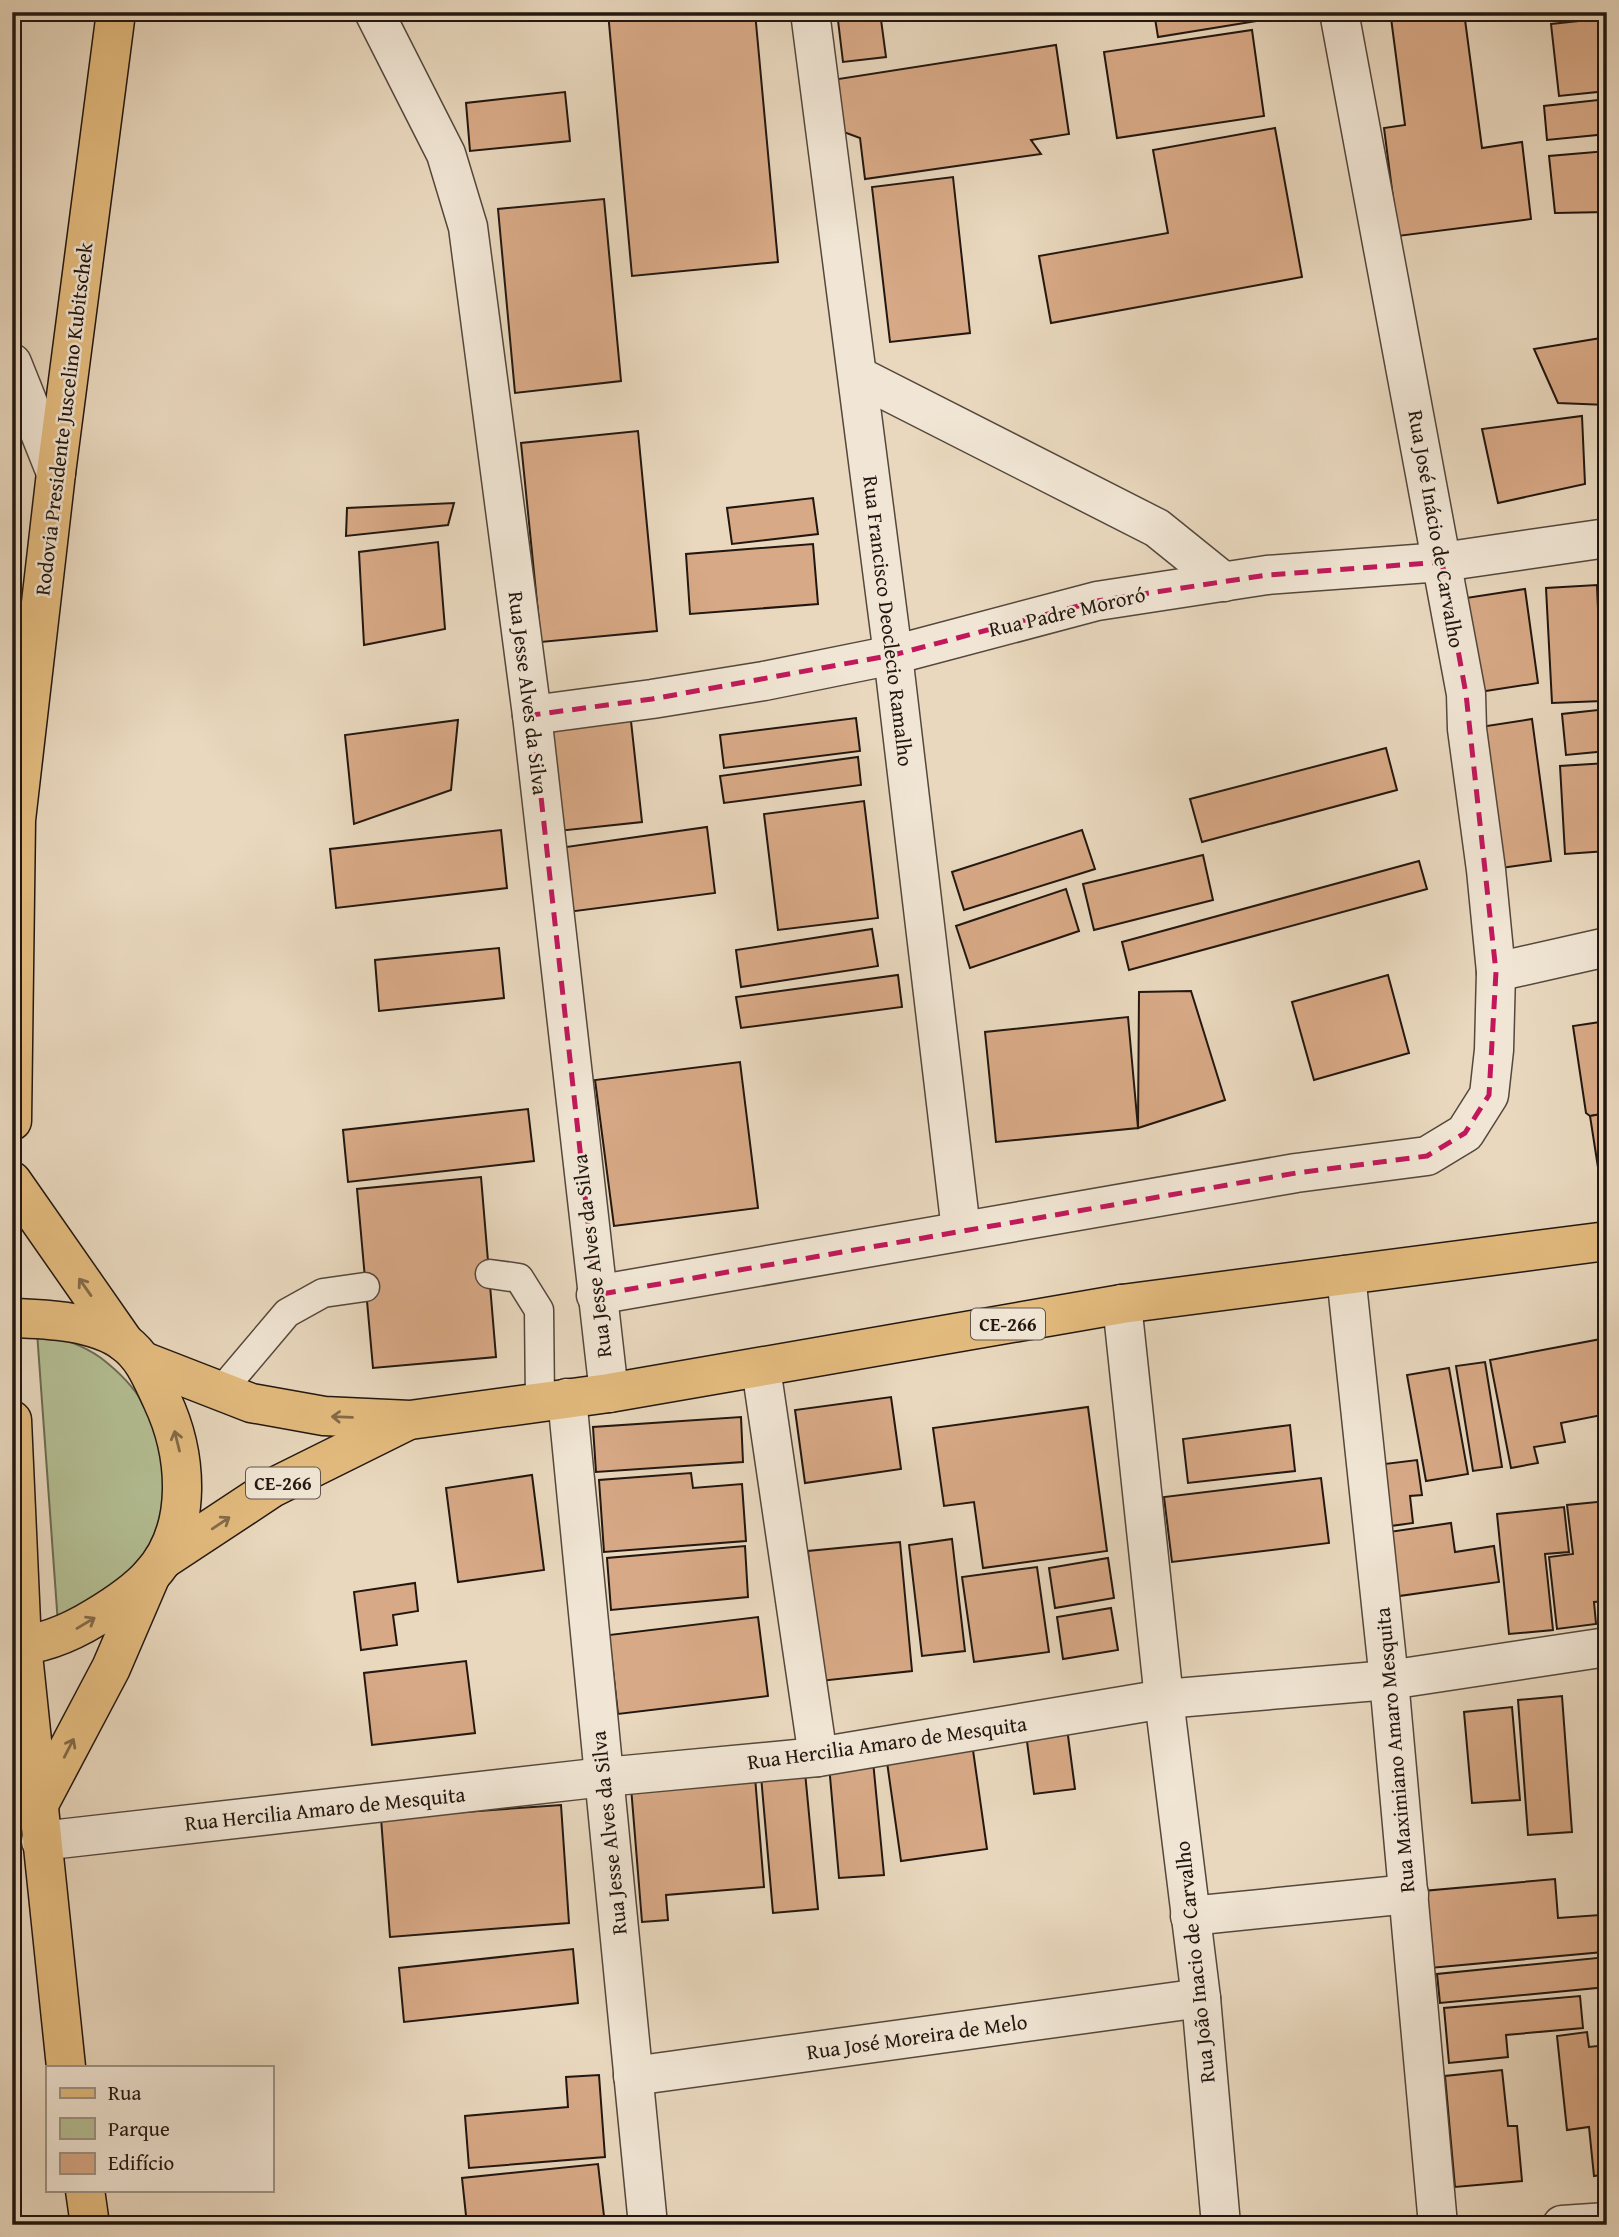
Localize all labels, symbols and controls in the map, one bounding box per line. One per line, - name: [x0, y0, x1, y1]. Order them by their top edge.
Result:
- street label: Rodovia Presidente Juscelino Kubitschek: [26, 240, 101, 597]
- street label: Rua José Inácio de Carvalho: [1400, 408, 1473, 650]
- street label: Rua Francisco Deoclecio Ramalho: [855, 474, 922, 768]
- street label: Rua Padre Mororó: [986, 578, 1148, 645]
- street label: Rua Jesse Alves da Silva: [501, 589, 556, 797]
- street label: Rua Jesse Alves da Silva: [564, 1152, 619, 1360]
- one-way arrow: [78, 1278, 93, 1297]
- road number: CE-266: [971, 1308, 1045, 1340]
- one-way arrow: [331, 1411, 354, 1424]
- one-way arrow: [170, 1430, 183, 1453]
- road number: CE-266: [246, 1468, 320, 1498]
- one-way arrow: [210, 1516, 230, 1530]
- street label: Rua Maximiano Amaro Mesquita: [1367, 1606, 1422, 1894]
- one-way arrow: [75, 1616, 95, 1630]
- street label: Rua Hercilia Amaro de Mesquita: [745, 1708, 1029, 1777]
- street label: Rua Jesse Alves da Silva: [582, 1730, 635, 1937]
- one-way arrow: [62, 1738, 76, 1759]
- street label: Rua Hercilia Amaro de Mesquita: [183, 1778, 467, 1839]
- street label: Rua João Inacio de Carvalho: [1166, 1839, 1223, 2085]
- street label: Rua José Moreira de Melo: [805, 2006, 1029, 2067]
- legend: [46, 2066, 273, 2192]
- text: Rua: [108, 2077, 141, 2108]
- text: Parque: [108, 2113, 170, 2144]
- text: Edifício: [108, 2147, 174, 2178]

